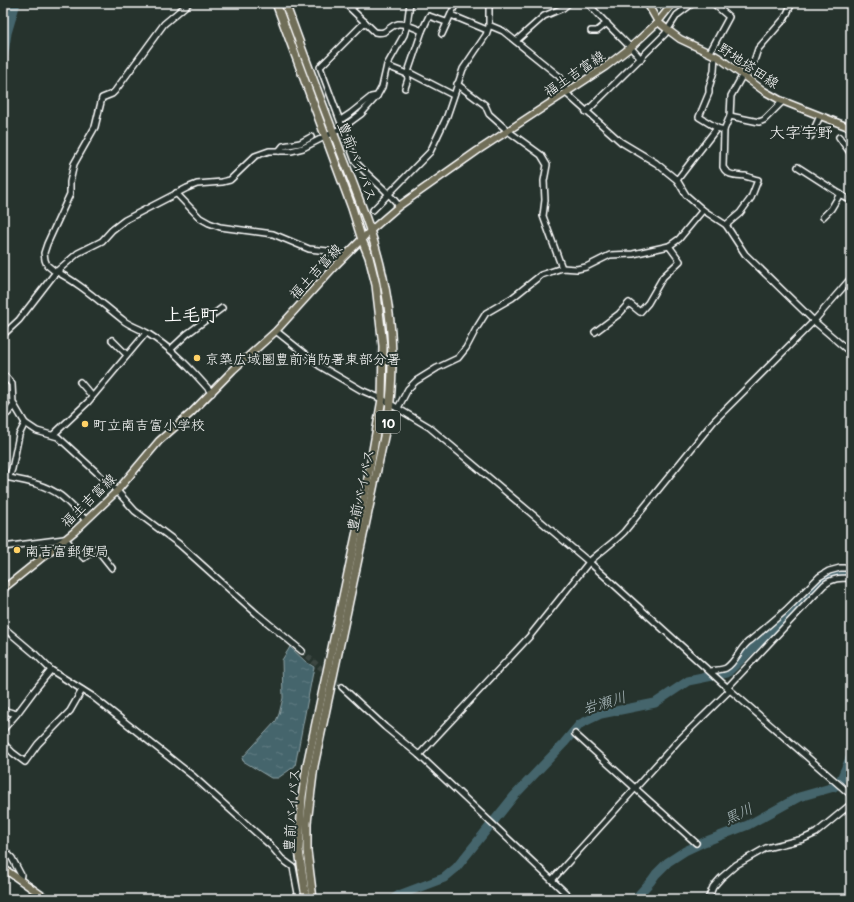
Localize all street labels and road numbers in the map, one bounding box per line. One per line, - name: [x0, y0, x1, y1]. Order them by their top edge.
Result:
- street label: 野地塔田線: [715, 38, 783, 92]
- street label: 福土吉富線: [540, 46, 608, 100]
- street label: 豊前バイパス: [334, 119, 382, 203]
- street label: 福土吉富線: [284, 239, 346, 303]
- road number: 10: [376, 411, 400, 433]
- street label: 豊前バイパス: [342, 447, 378, 533]
- street label: 福土吉富線: [56, 469, 120, 531]
- street label: 豊前バイパス: [279, 768, 303, 852]

